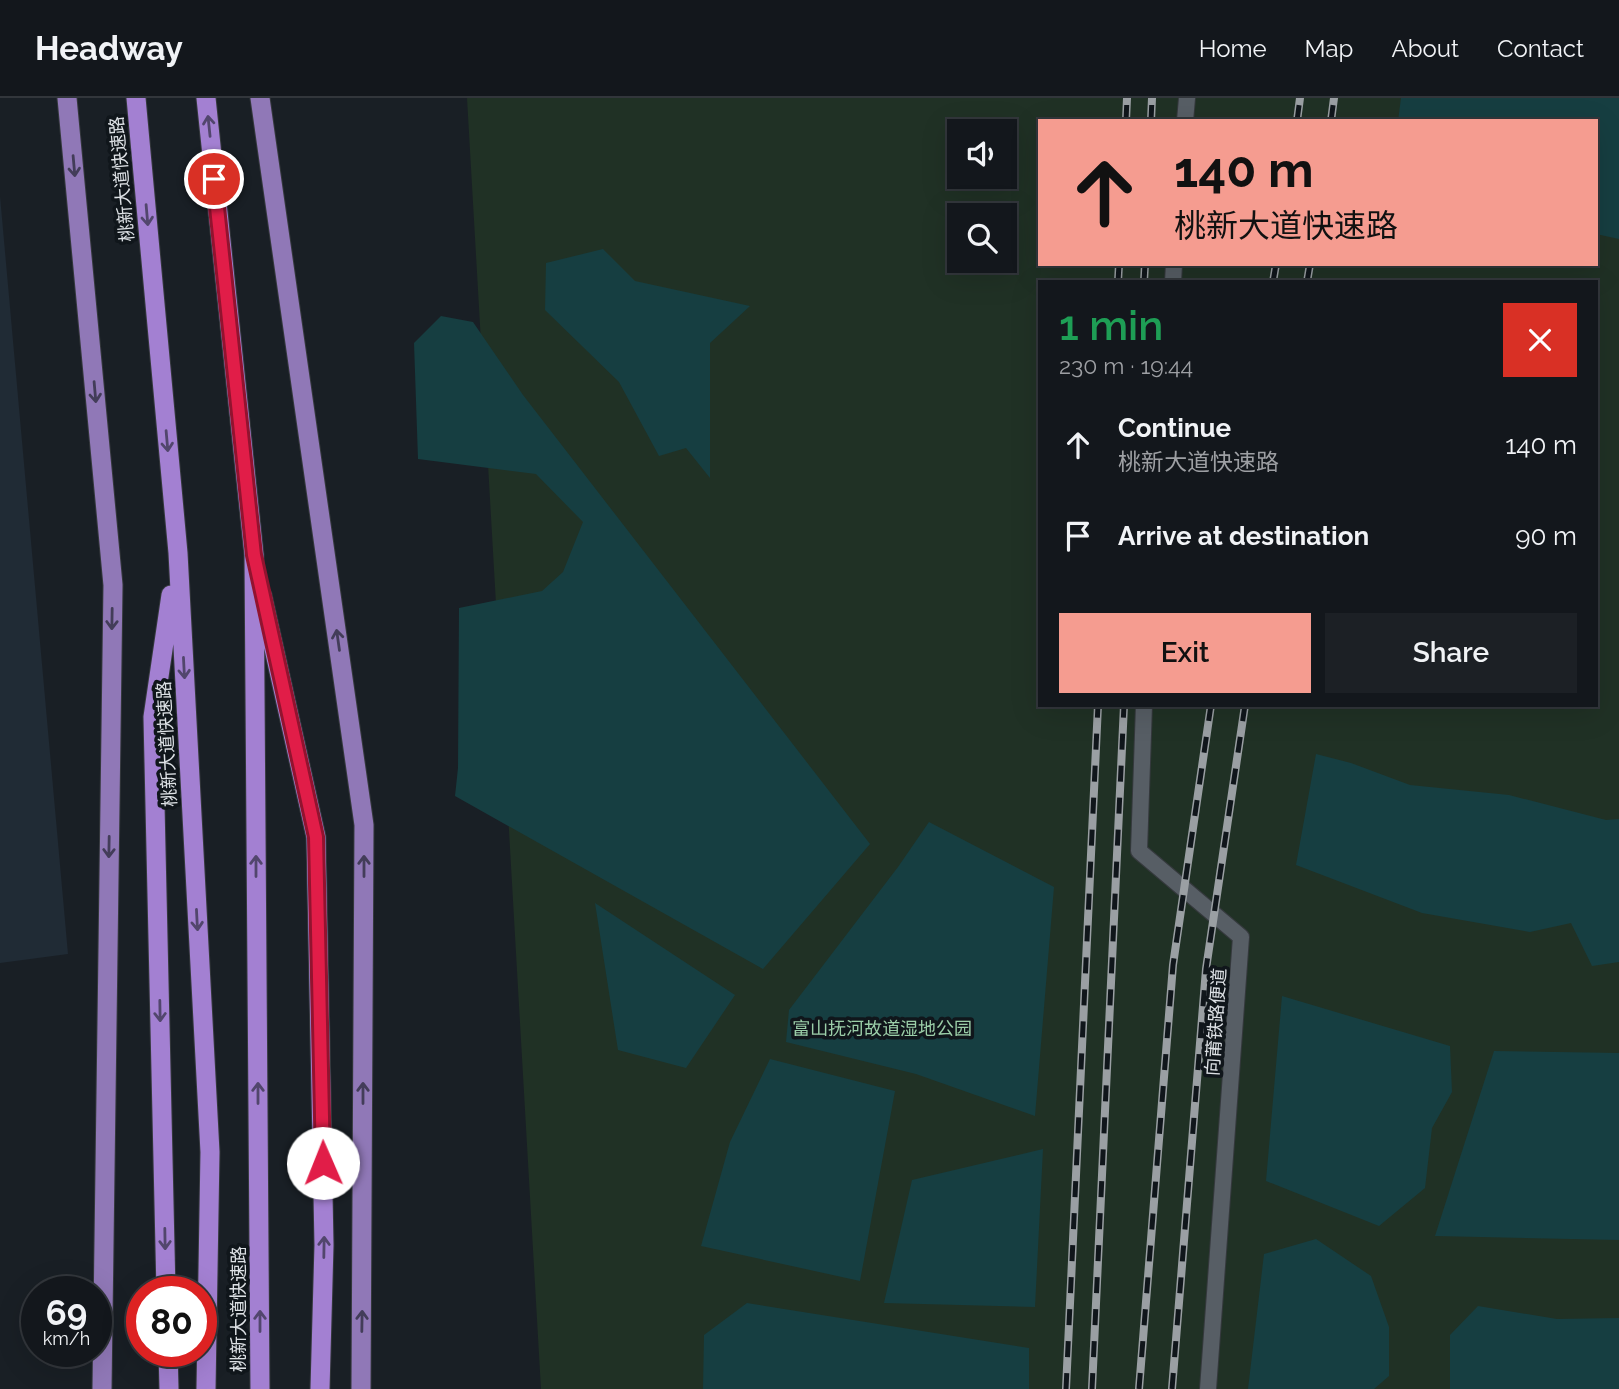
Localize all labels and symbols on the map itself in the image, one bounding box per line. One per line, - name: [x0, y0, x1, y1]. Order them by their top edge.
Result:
- street label: 桃新大道快速路: [106, 115, 137, 243]
- one-way arrow: [202, 115, 215, 138]
- pin: [184, 149, 244, 209]
- one-way arrow: [67, 154, 80, 177]
- one-way arrow: [141, 203, 154, 226]
- one-way arrow: [89, 381, 102, 403]
- one-way arrow: [161, 430, 174, 452]
- one-way arrow: [105, 607, 119, 630]
- one-way arrow: [331, 629, 344, 652]
- one-way arrow: [177, 656, 190, 679]
- street label: 桃新大道快速路: [153, 681, 180, 807]
- one-way arrow: [102, 835, 116, 858]
- one-way arrow: [249, 855, 263, 878]
- one-way arrow: [357, 855, 371, 878]
- one-way arrow: [191, 908, 204, 931]
- street label: 向莆铁路便道: [1201, 967, 1230, 1077]
- one-way arrow: [153, 999, 167, 1022]
- park label: 富山抚河故道湿地公园: [792, 1018, 972, 1039]
- one-way arrow: [251, 1082, 265, 1105]
- one-way arrow: [356, 1082, 370, 1105]
- position arrow: [286, 1126, 360, 1200]
- one-way arrow: [159, 1227, 172, 1250]
- one-way arrow: [317, 1236, 331, 1259]
- street label: 桃新大道快速路: [228, 1246, 249, 1372]
- speed limit sign: 80: [126, 1276, 217, 1367]
- one-way arrow: [253, 1310, 267, 1333]
- one-way arrow: [355, 1310, 369, 1333]

